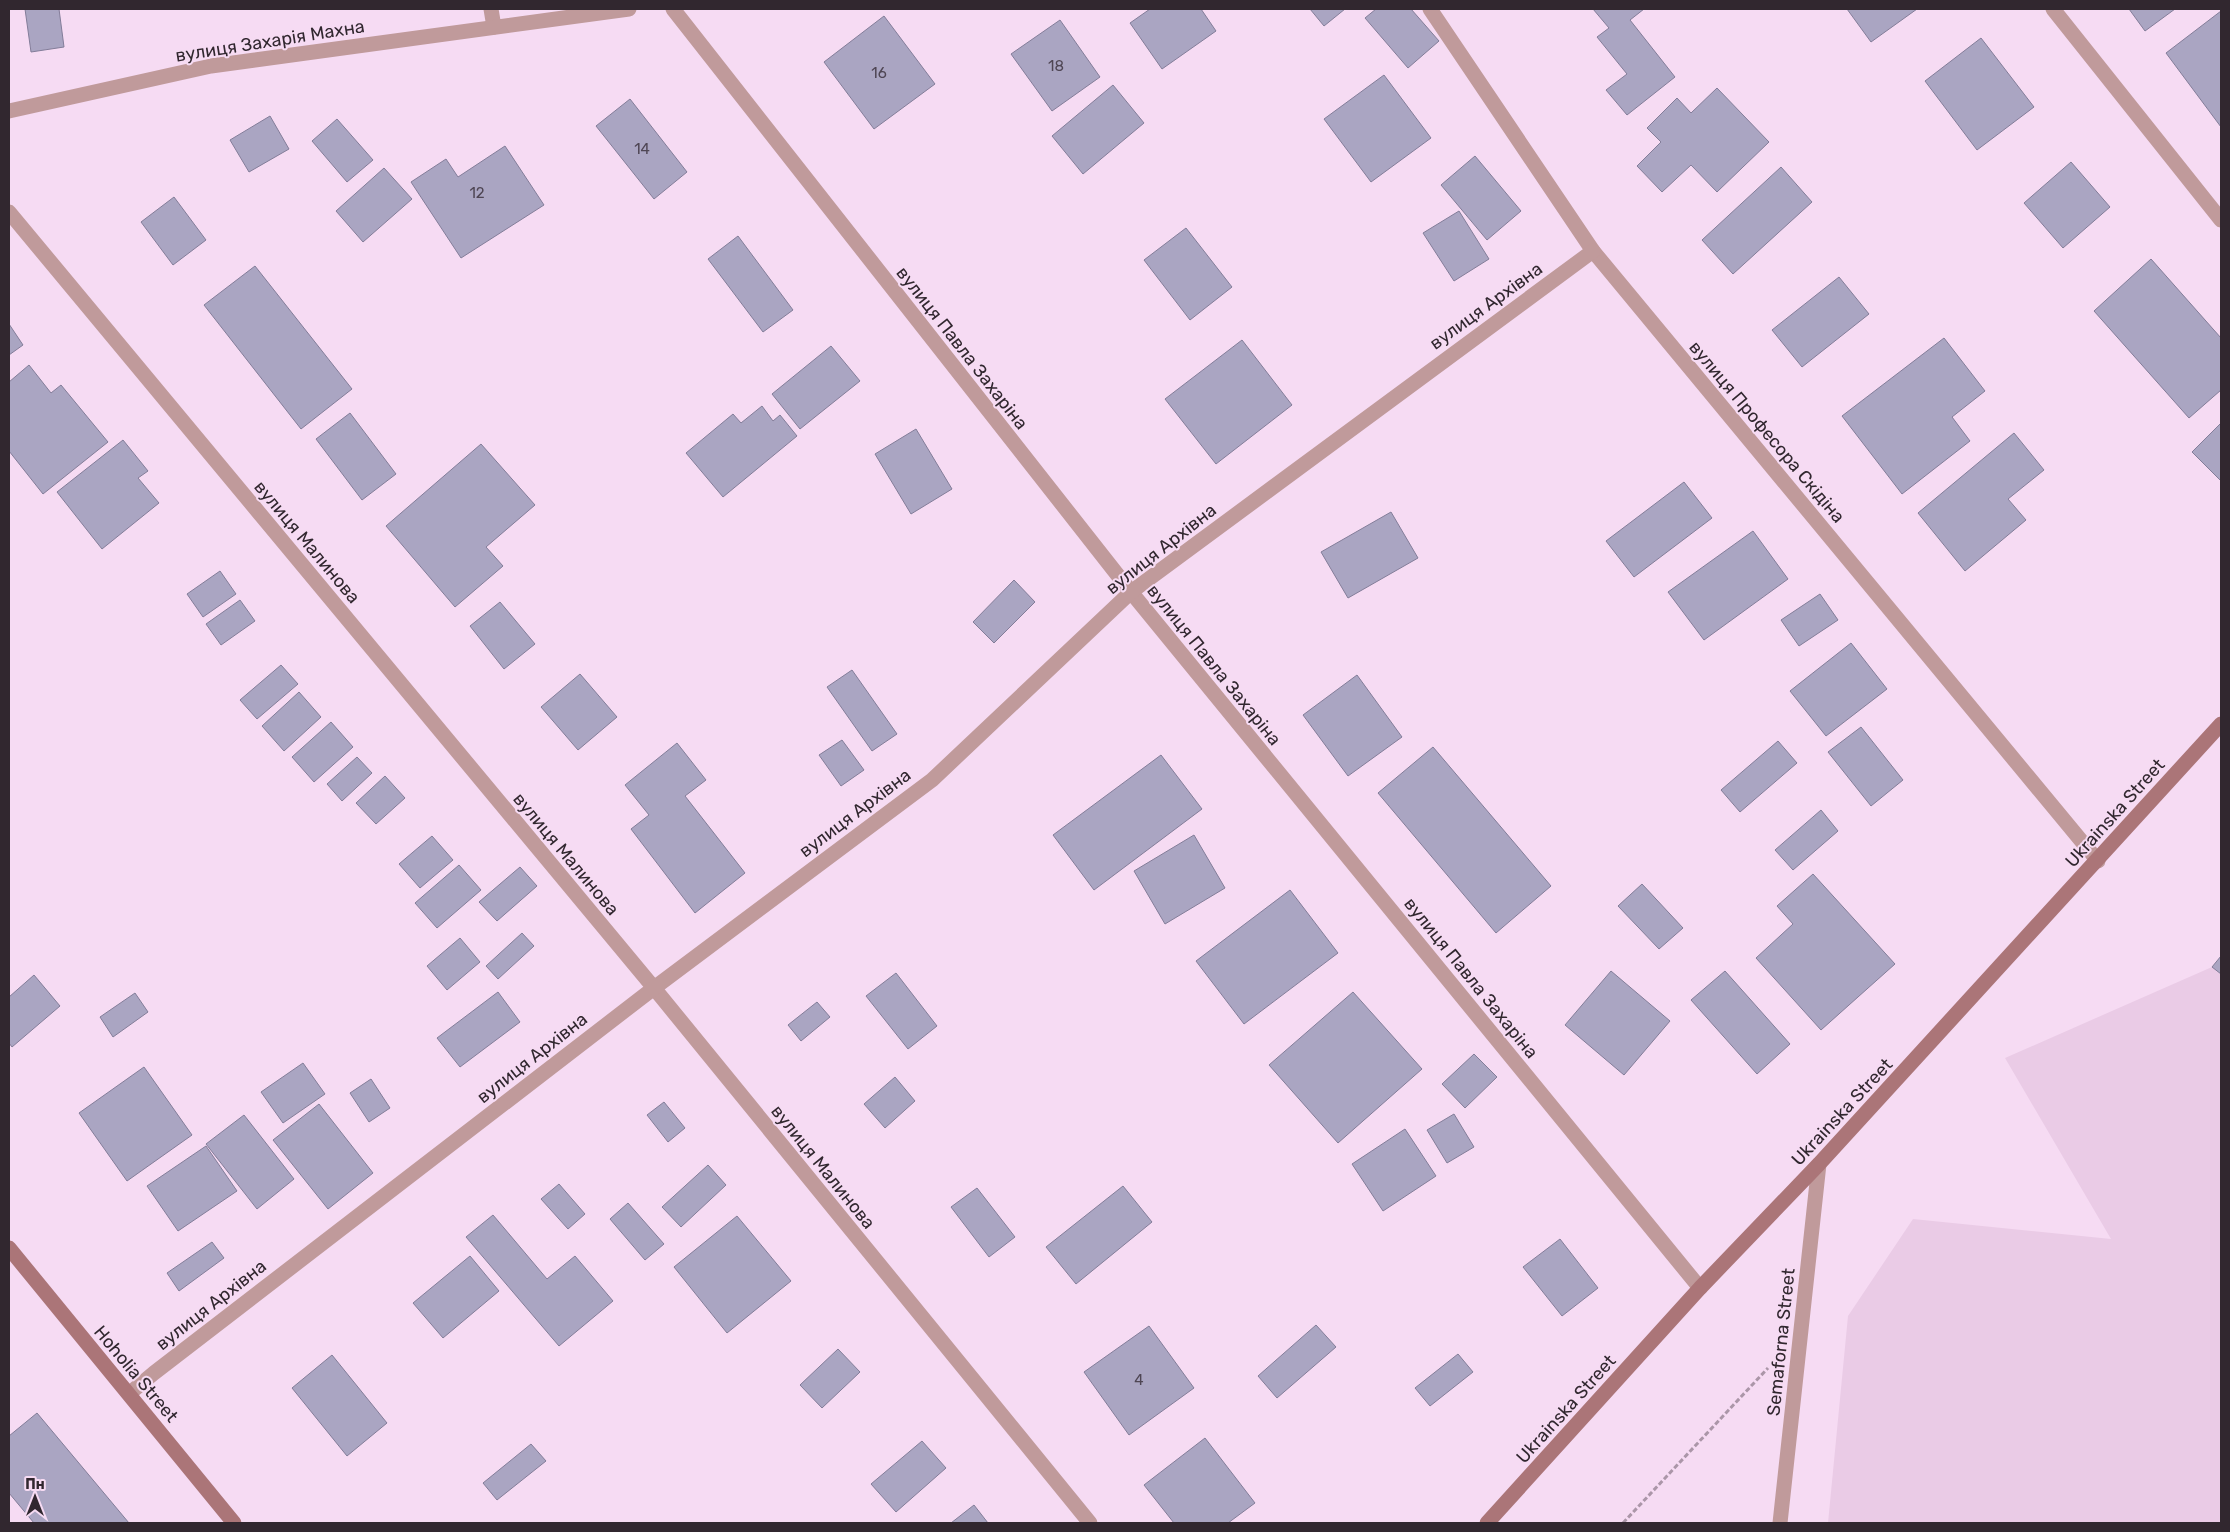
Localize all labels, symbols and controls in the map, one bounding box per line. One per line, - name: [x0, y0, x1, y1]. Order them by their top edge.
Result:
- street label: вулиця Захарія Махна: [174, 15, 366, 67]
- house number: 18: [1048, 57, 1064, 75]
- house number: 16: [871, 64, 887, 82]
- house number: 14: [634, 140, 650, 158]
- house number: 12: [469, 184, 485, 202]
- street label: вулиця Архівна: [1425, 258, 1547, 354]
- street label: вулиця Павла Захаріна: [892, 262, 1032, 434]
- street label: вулиця Професора Скідіна: [1685, 337, 1849, 527]
- street label: вулиця Малинова: [249, 476, 365, 608]
- street label: вулиця Архівна: [1101, 499, 1221, 599]
- street label: вулиця Павла Захаріна: [1142, 580, 1286, 750]
- street label: Ukrainska Street: [2060, 754, 2170, 872]
- street label: вулиця Архівна: [795, 764, 915, 862]
- street label: вулиця Малинова: [508, 788, 624, 920]
- street label: вулиця Павла Захаріна: [1399, 893, 1543, 1063]
- street label: вулиця Архівна: [472, 1008, 592, 1108]
- street label: Ukrainska Street: [1787, 1054, 1897, 1170]
- street label: вулиця Малинова: [766, 1101, 880, 1233]
- street label: вулиця Архівна: [151, 1255, 271, 1355]
- street label: Semaforna Street: [1762, 1267, 1800, 1417]
- street label: Hoholia Street: [89, 1321, 183, 1427]
- street label: Ukrainska Street: [1511, 1350, 1621, 1468]
- house number: 4: [1134, 1371, 1144, 1389]
- north arrow: [10, 1472, 60, 1522]
- text: Пн: [25, 1476, 45, 1493]

